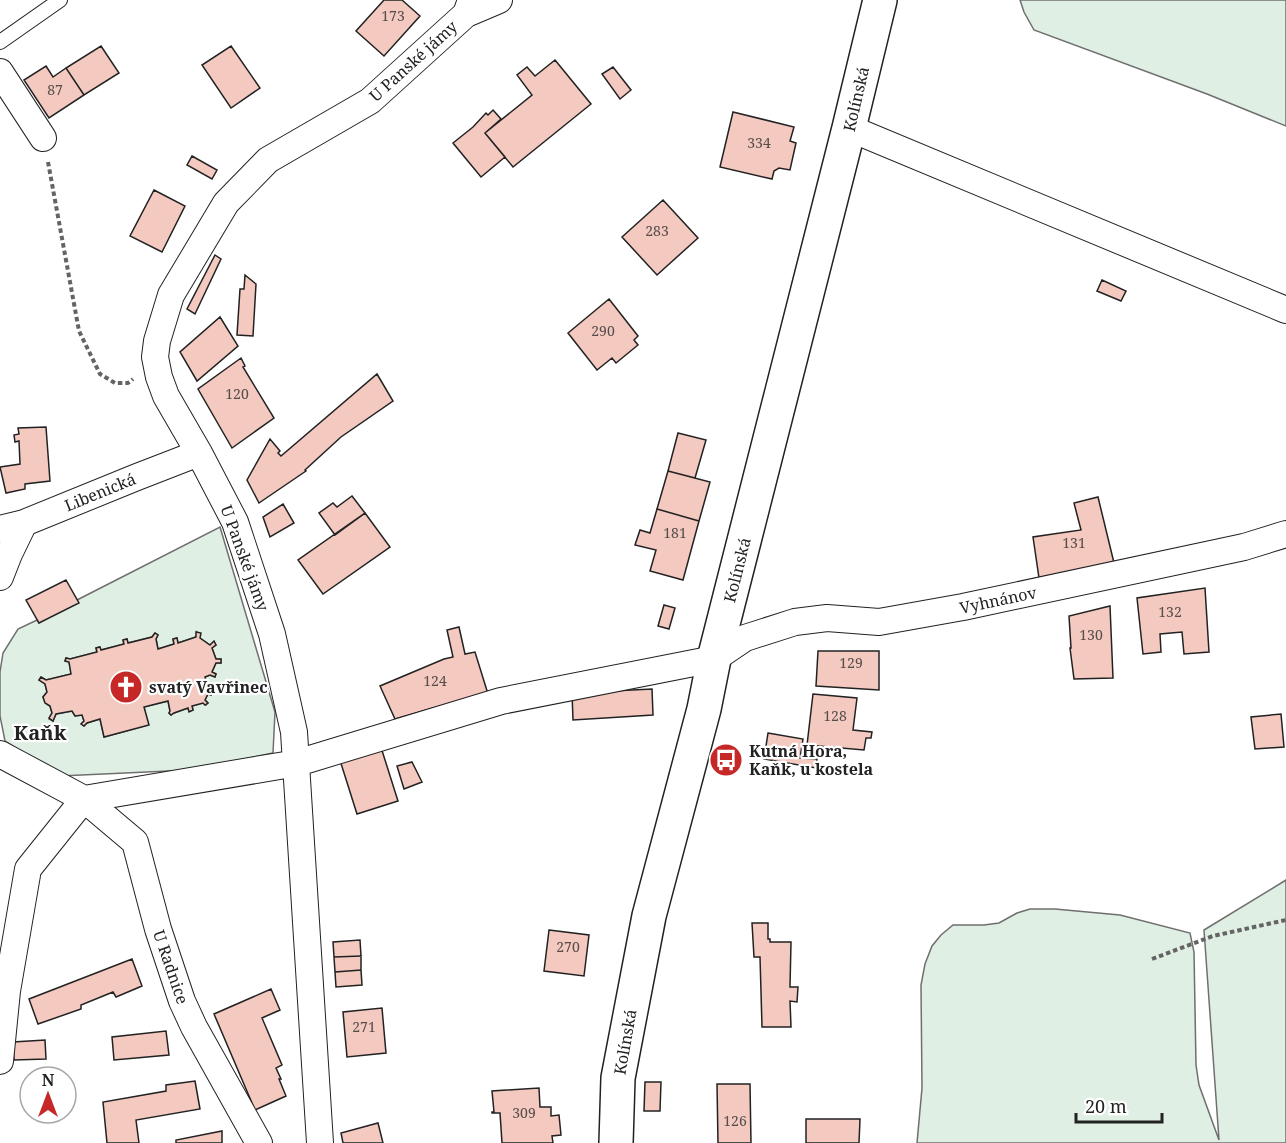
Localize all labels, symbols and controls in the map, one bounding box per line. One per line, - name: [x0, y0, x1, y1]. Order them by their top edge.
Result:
- house number: 173: [381, 6, 405, 25]
- street label: U Panské jámy: [364, 15, 462, 106]
- street label: Kolínská: [838, 64, 874, 134]
- house number: 87: [47, 80, 63, 99]
- house number: 334: [747, 133, 771, 152]
- house number: 283: [645, 221, 669, 240]
- house number: 290: [591, 321, 615, 340]
- house number: 120: [225, 384, 249, 403]
- street label: Libenická: [61, 468, 139, 516]
- street label: U Panské jámy: [216, 502, 275, 615]
- house number: 181: [663, 523, 687, 542]
- house number: 131: [1062, 533, 1086, 552]
- street label: Kolínská: [718, 535, 756, 605]
- street label: Vyhnánov: [957, 581, 1039, 619]
- house number: 132: [1158, 602, 1182, 621]
- house number: 130: [1079, 625, 1103, 644]
- house number: 129: [839, 653, 863, 672]
- church icon: svatý Vavřinec: [108, 669, 144, 705]
- house number: 124: [423, 671, 447, 690]
- place label: svatý Vavřinec: [149, 676, 268, 698]
- house number: 128: [823, 706, 847, 725]
- district label: Kaňk: [14, 719, 67, 746]
- place label: Kutná Hora, Kaňk, u kostela: [749, 740, 874, 780]
- bus stop icon: Kutná Hora, Kaňk, u kostela: [708, 742, 744, 778]
- street label: U Radnice: [148, 927, 194, 1007]
- house number: 270: [556, 937, 580, 956]
- street label: Kolínská: [608, 1008, 642, 1076]
- house number: 271: [352, 1017, 376, 1036]
- north arrow: [18, 1065, 78, 1125]
- text: N: [42, 1069, 55, 1091]
- scale bar: [1076, 1086, 1162, 1124]
- text: 20 m: [1085, 1094, 1127, 1118]
- house number: 309: [512, 1103, 536, 1122]
- house number: 126: [723, 1111, 747, 1130]

